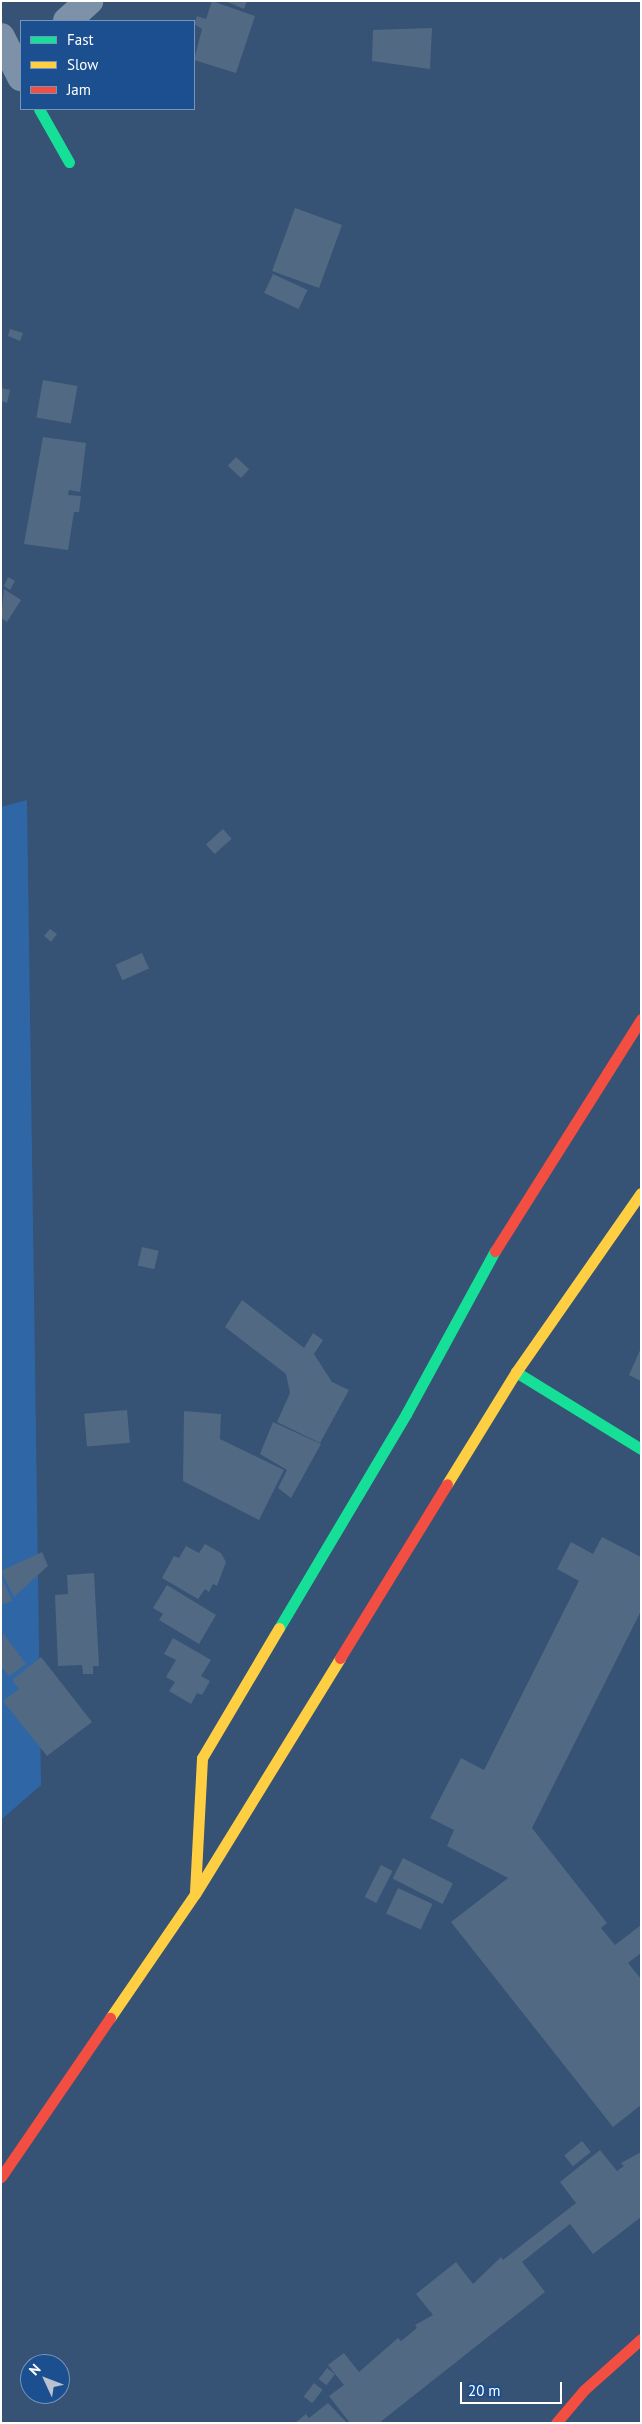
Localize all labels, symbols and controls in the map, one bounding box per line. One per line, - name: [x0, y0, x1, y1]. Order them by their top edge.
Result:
- legend: [20, 20, 195, 110]
- text: Fast: [67, 30, 94, 49]
- text: Slow: [67, 55, 98, 74]
- text: Jam: [67, 80, 91, 99]
- north arrow: [20, 2354, 70, 2404]
- text: N: [25, 2360, 44, 2379]
- scale bar: [462, 2372, 564, 2404]
- text: 20 m: [468, 2381, 501, 2400]

